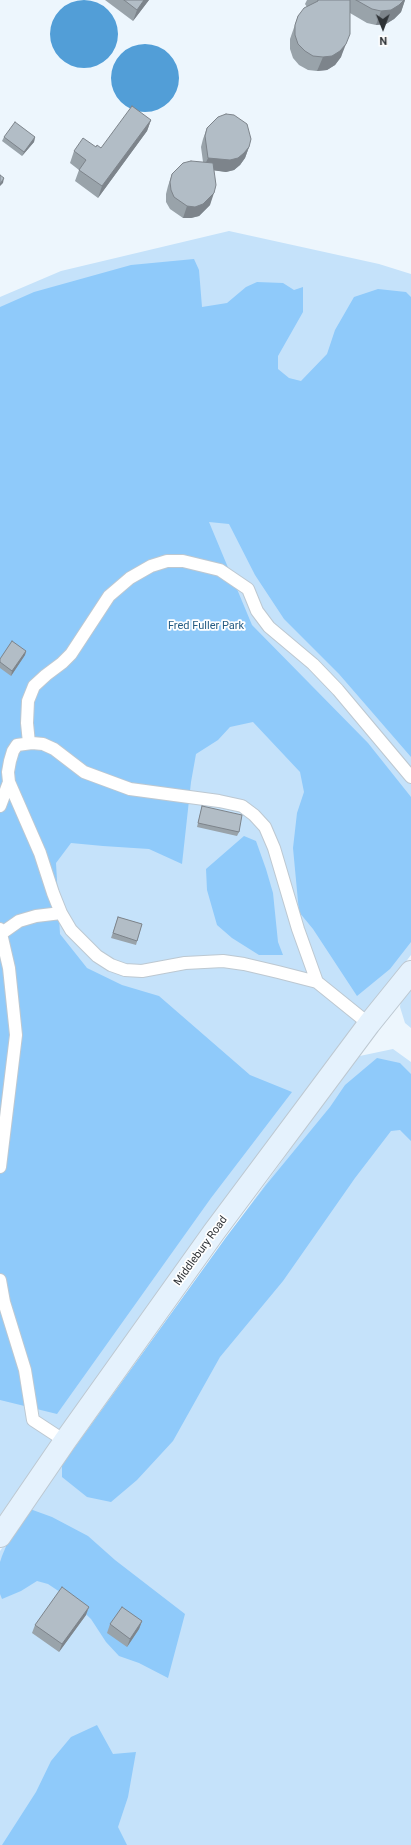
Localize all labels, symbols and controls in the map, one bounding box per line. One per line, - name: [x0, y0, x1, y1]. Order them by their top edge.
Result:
- north arrow: [363, 8, 403, 48]
- text: N: [379, 34, 387, 47]
- park label: Fred Fuller Park: [168, 619, 244, 633]
- street label: Middlebury Road: [171, 1214, 231, 1288]

